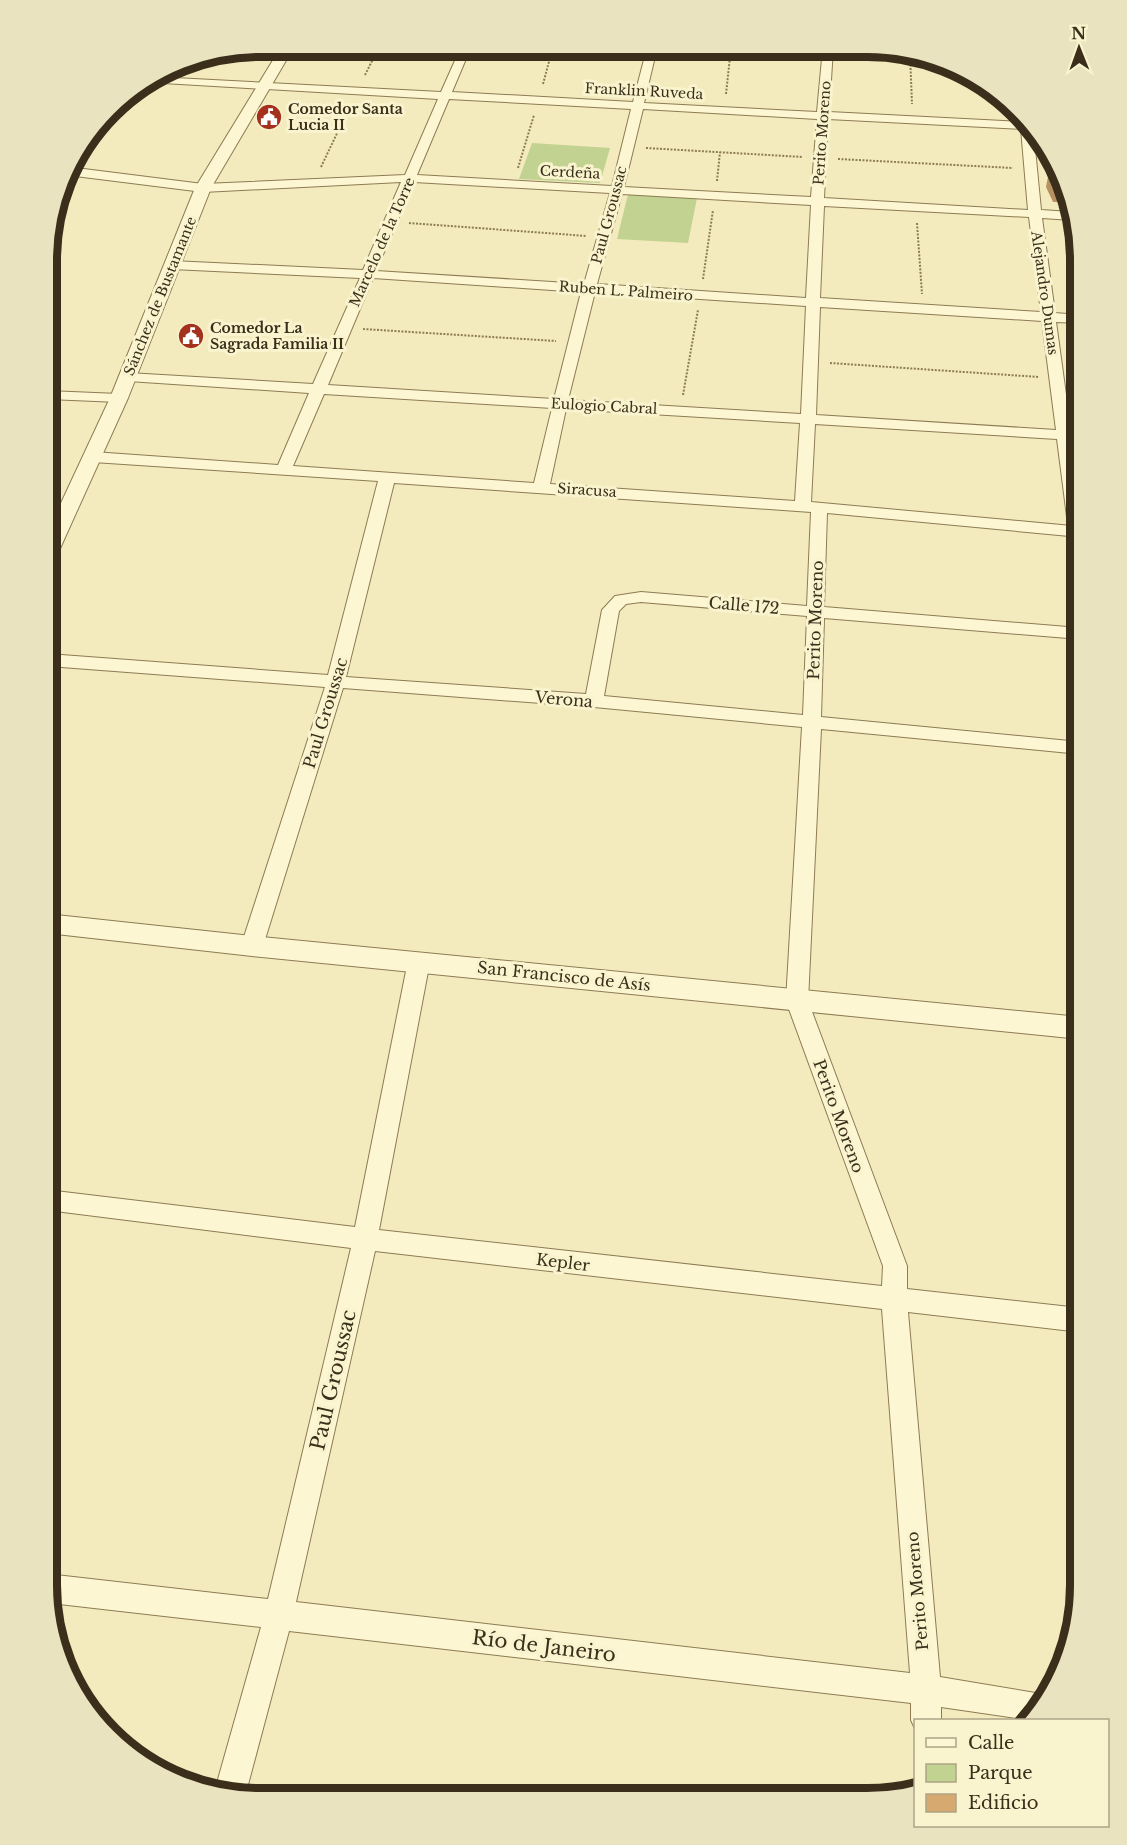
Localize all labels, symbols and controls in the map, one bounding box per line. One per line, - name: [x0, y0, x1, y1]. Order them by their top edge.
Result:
- north arrow: [1049, 18, 1109, 78]
- text: N: [1071, 23, 1086, 43]
- street label: Franklin Ruveda: [584, 79, 704, 103]
- street label: Perito Moreno: [809, 80, 835, 186]
- place label: Comedor Santa Lucia II: [288, 100, 403, 134]
- public building icon: Comedor Santa Lucia II: [254, 102, 284, 132]
- street label: Cerdeña: [539, 161, 601, 183]
- street label: Paul Groussac: [587, 164, 631, 266]
- street label: Marcelo de la Torre: [345, 174, 419, 310]
- street label: Sánchez de Bustamante: [120, 214, 200, 378]
- street label: Alejandro Dumas: [1027, 229, 1063, 356]
- street label: Ruben L. Palmeiro: [558, 277, 694, 305]
- place label: Comedor La Sagrada Familia II: [210, 319, 344, 353]
- public building icon: Comedor La Sagrada Familia II: [176, 321, 206, 351]
- street label: Eulogio Cabral: [550, 394, 658, 418]
- street label: Siracusa: [557, 479, 617, 501]
- street label: Perito Moreno: [803, 560, 827, 680]
- street label: Calle 172: [708, 592, 780, 618]
- street label: Paul Groussac: [299, 655, 351, 771]
- street label: Verona: [533, 686, 594, 712]
- street label: San Francisco de Asís: [476, 957, 652, 995]
- street label: Perito Moreno: [809, 1056, 869, 1176]
- street label: Kepler: [535, 1249, 591, 1275]
- street label: Paul Groussac: [305, 1307, 361, 1453]
- street label: Perito Moreno: [902, 1531, 932, 1651]
- street label: Río de Janeiro: [471, 1625, 617, 1667]
- legend: [914, 1719, 1109, 1827]
- text: Calle: [968, 1732, 1014, 1754]
- text: Parque: [968, 1762, 1033, 1784]
- text: Edificio: [968, 1792, 1039, 1814]

